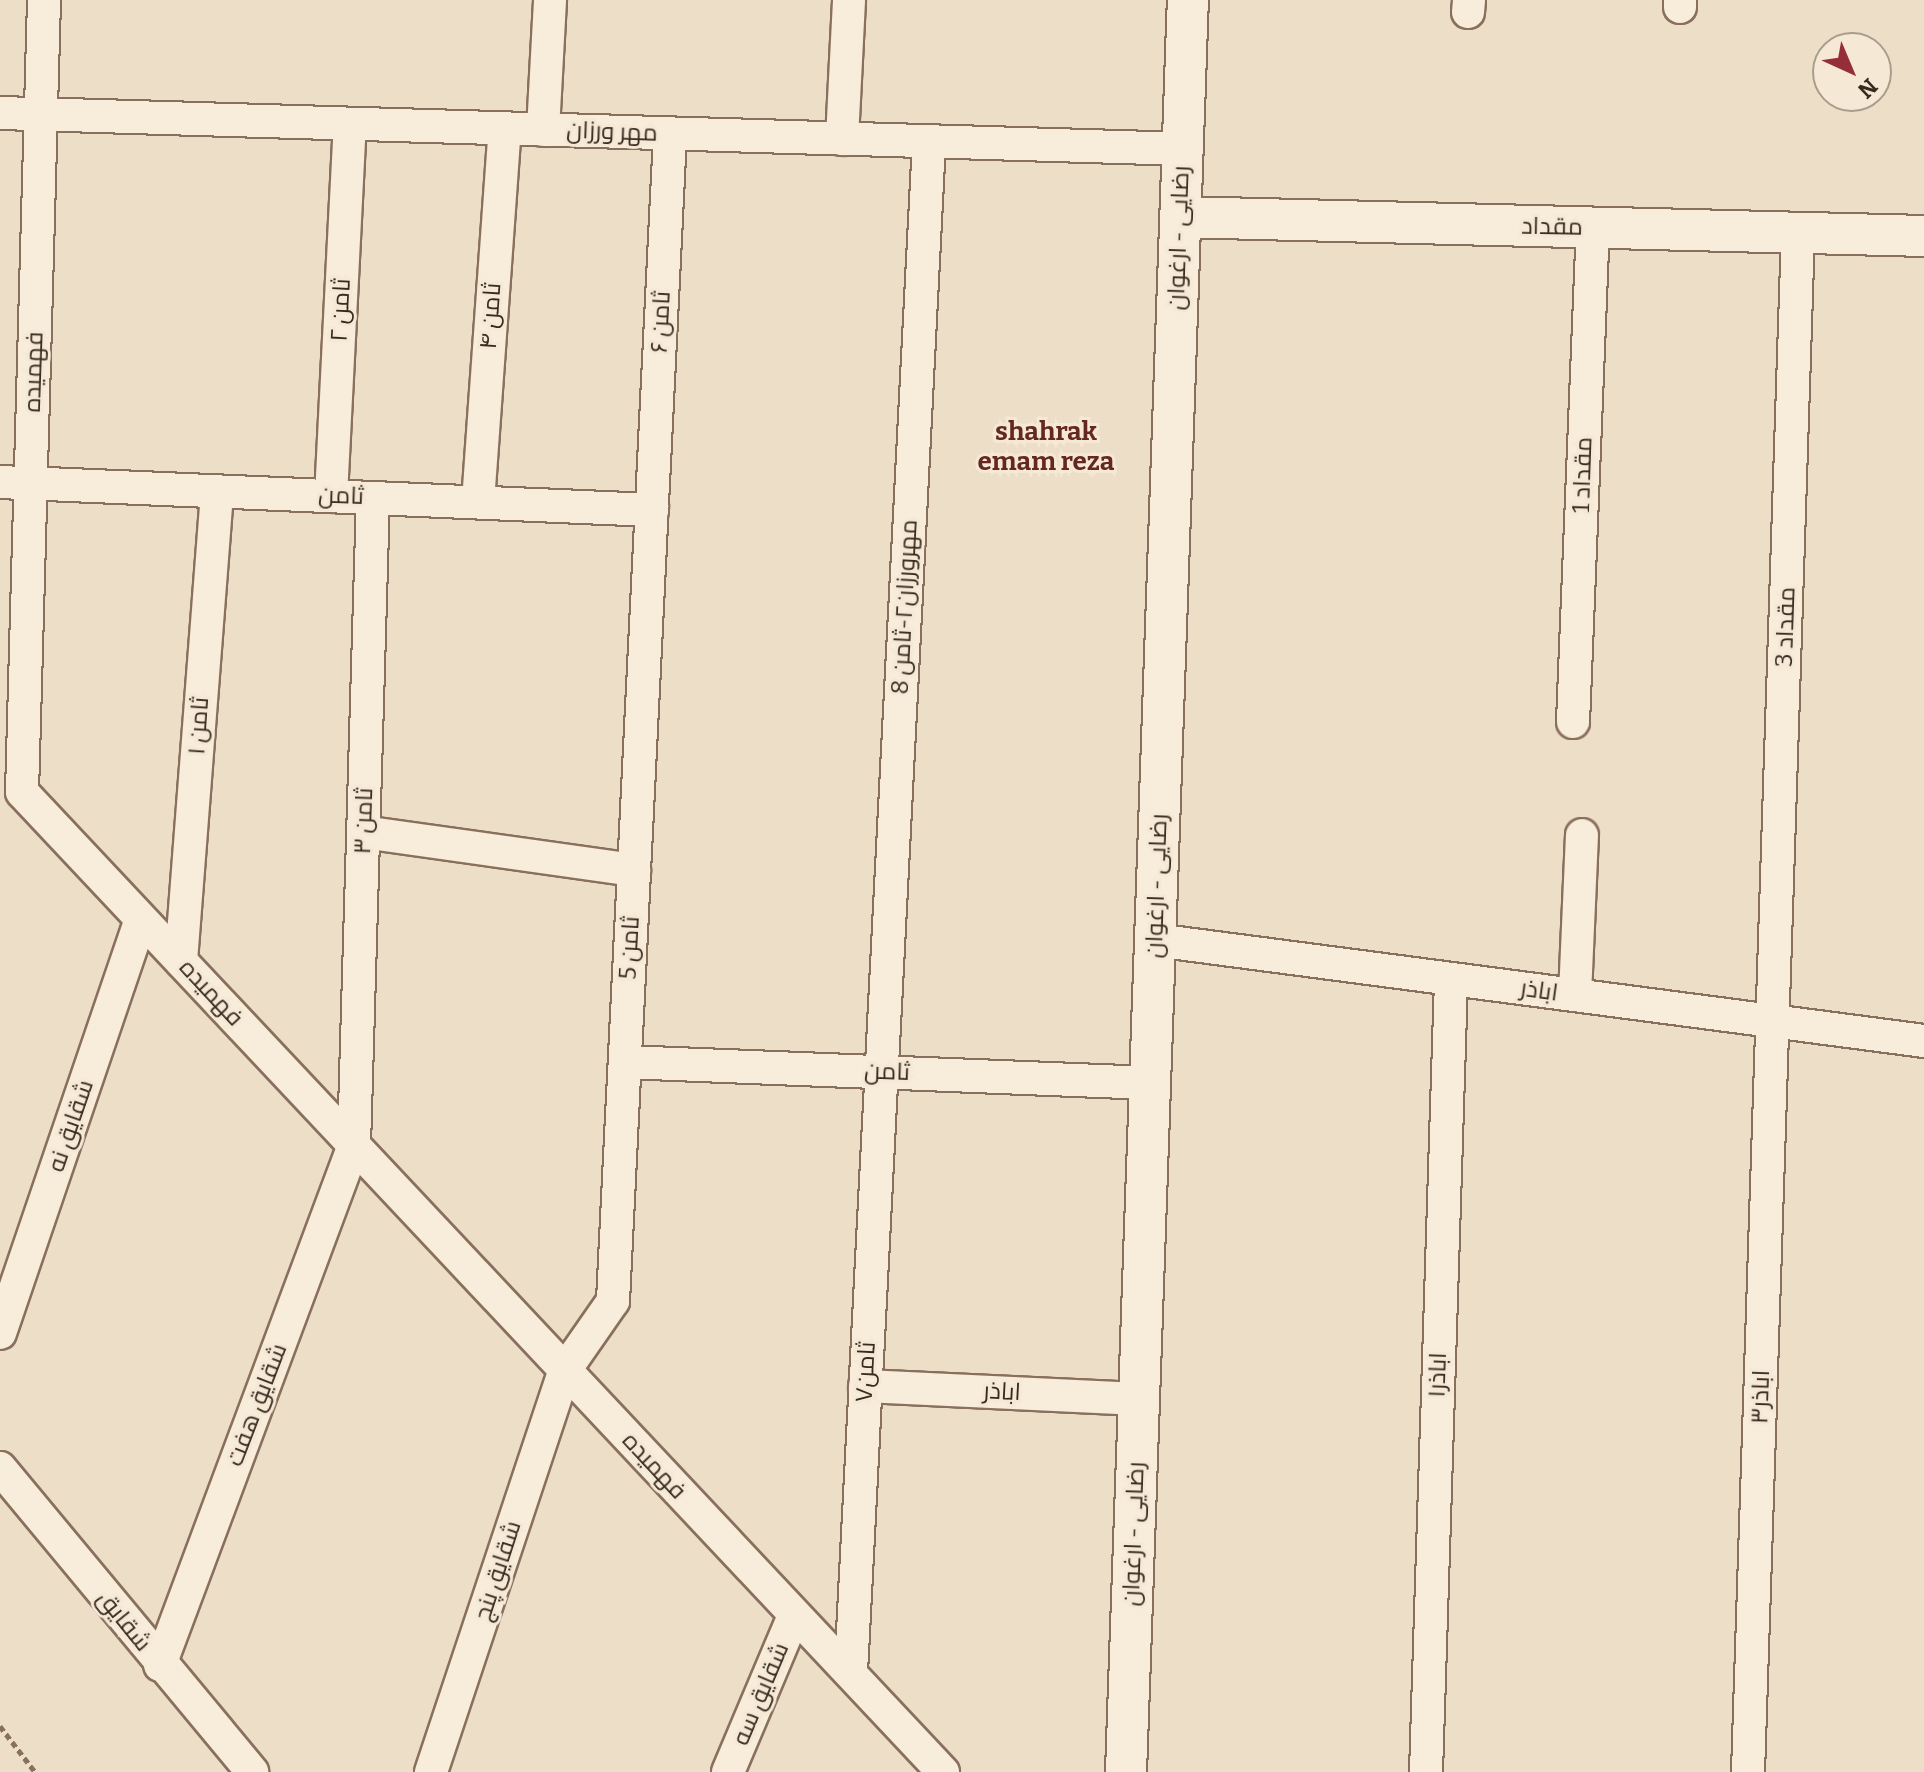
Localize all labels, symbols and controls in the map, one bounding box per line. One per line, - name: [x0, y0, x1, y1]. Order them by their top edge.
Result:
- north arrow: [1812, 32, 1892, 112]
- text: N: [1852, 73, 1883, 104]
- street label: مهر ورزان: [566, 116, 658, 148]
- street label: رضایی - ارغوان: [1162, 165, 1196, 311]
- street label: مقداد: [1521, 212, 1583, 242]
- street label: ثامن ۲: [325, 278, 357, 342]
- street label: ثامن ۴: [474, 282, 508, 350]
- street label: ثامن ۶: [645, 290, 677, 354]
- street label: فهمیده: [18, 331, 50, 413]
- district label: shahrak emam reza: [978, 416, 1114, 478]
- street label: مقداد 1: [1567, 436, 1599, 514]
- street label: ثامن: [318, 481, 364, 511]
- street label: مهرورزان۲-ثامن 8: [886, 519, 924, 695]
- street label: مقداد 3: [1770, 586, 1802, 668]
- street label: ثامن ۱: [183, 696, 215, 756]
- street label: ثامن ۳: [348, 787, 380, 855]
- street label: رضایی - ارغوان: [1140, 813, 1174, 959]
- street label: ثامن 5: [614, 916, 646, 980]
- street label: فهمیده: [173, 954, 249, 1032]
- street label: اباذر: [1518, 974, 1560, 1008]
- street label: ثامن: [864, 1057, 910, 1087]
- street label: شقایق نه: [42, 1076, 100, 1176]
- street label: شقایق هفت: [220, 1340, 294, 1470]
- street label: ثامن۷: [850, 1341, 882, 1403]
- street label: اباذر۱: [1423, 1352, 1453, 1398]
- street label: اباذر۳: [1746, 1369, 1776, 1425]
- street label: اباذر: [982, 1377, 1022, 1407]
- street label: فهمیده: [616, 1427, 692, 1505]
- street label: رضایی - ارغوان: [1117, 1461, 1151, 1607]
- street label: شقایق پنج: [468, 1517, 528, 1625]
- street label: شقایق: [91, 1585, 157, 1657]
- street label: شقایق سه: [727, 1638, 795, 1750]

